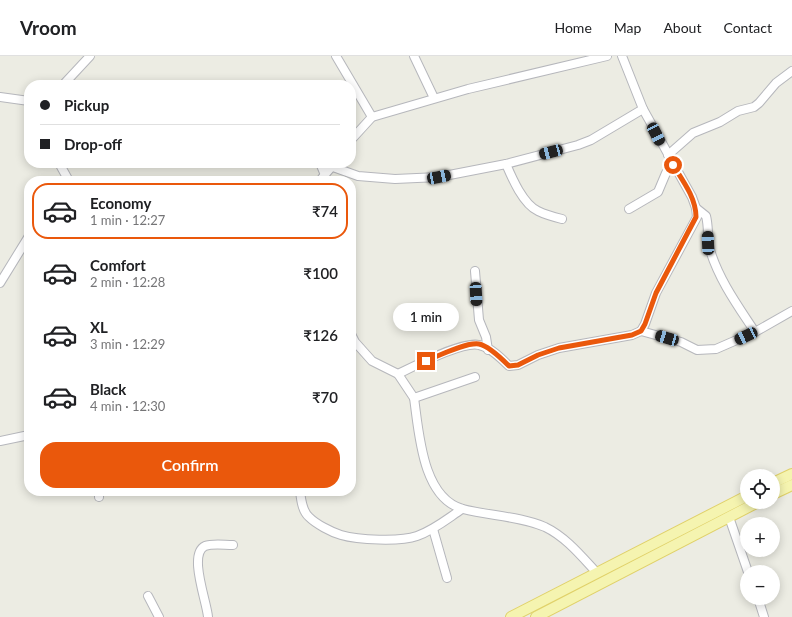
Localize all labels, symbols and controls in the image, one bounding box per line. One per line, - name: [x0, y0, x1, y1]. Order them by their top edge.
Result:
- text: Vroom: [20, 16, 77, 39]
- text: Home: [554, 19, 592, 36]
- text: Map: [614, 19, 641, 36]
- text: About: [663, 19, 701, 36]
- text: Contact: [723, 19, 772, 36]
- text: Pickup: [64, 96, 109, 114]
- car: [645, 121, 667, 147]
- text: Drop-off: [64, 135, 122, 153]
- car: [538, 143, 564, 161]
- route start: [664, 156, 682, 174]
- car: [426, 169, 452, 185]
- icon: car: [42, 193, 78, 229]
- text: Economy: [90, 194, 151, 212]
- text: ₹74: [312, 202, 338, 220]
- text: 1 min · 12:27: [90, 212, 165, 228]
- car: [702, 231, 714, 255]
- icon: car: [42, 255, 78, 291]
- text: Comfort: [90, 256, 146, 274]
- text: ₹100: [303, 264, 338, 282]
- text: 2 min · 12:28: [90, 274, 165, 290]
- car: [469, 282, 483, 306]
- callout: 1 min: [393, 303, 459, 331]
- text: 1 min: [410, 309, 442, 325]
- icon: car: [42, 317, 78, 353]
- text: XL: [90, 318, 108, 336]
- car: [733, 325, 759, 347]
- text: ₹126: [303, 326, 338, 344]
- car: [654, 329, 680, 347]
- text: 3 min · 12:29: [90, 336, 165, 352]
- route end: [417, 352, 435, 370]
- icon: car: [42, 379, 78, 415]
- text: Black: [90, 380, 126, 398]
- text: ₹70: [312, 388, 338, 406]
- text: 4 min · 12:30: [90, 398, 165, 414]
- button: Confirm: [40, 442, 340, 488]
- map controls: [740, 469, 780, 605]
- button: locate: [740, 469, 780, 509]
- button: +: [740, 517, 780, 557]
- button: −: [740, 565, 780, 605]

